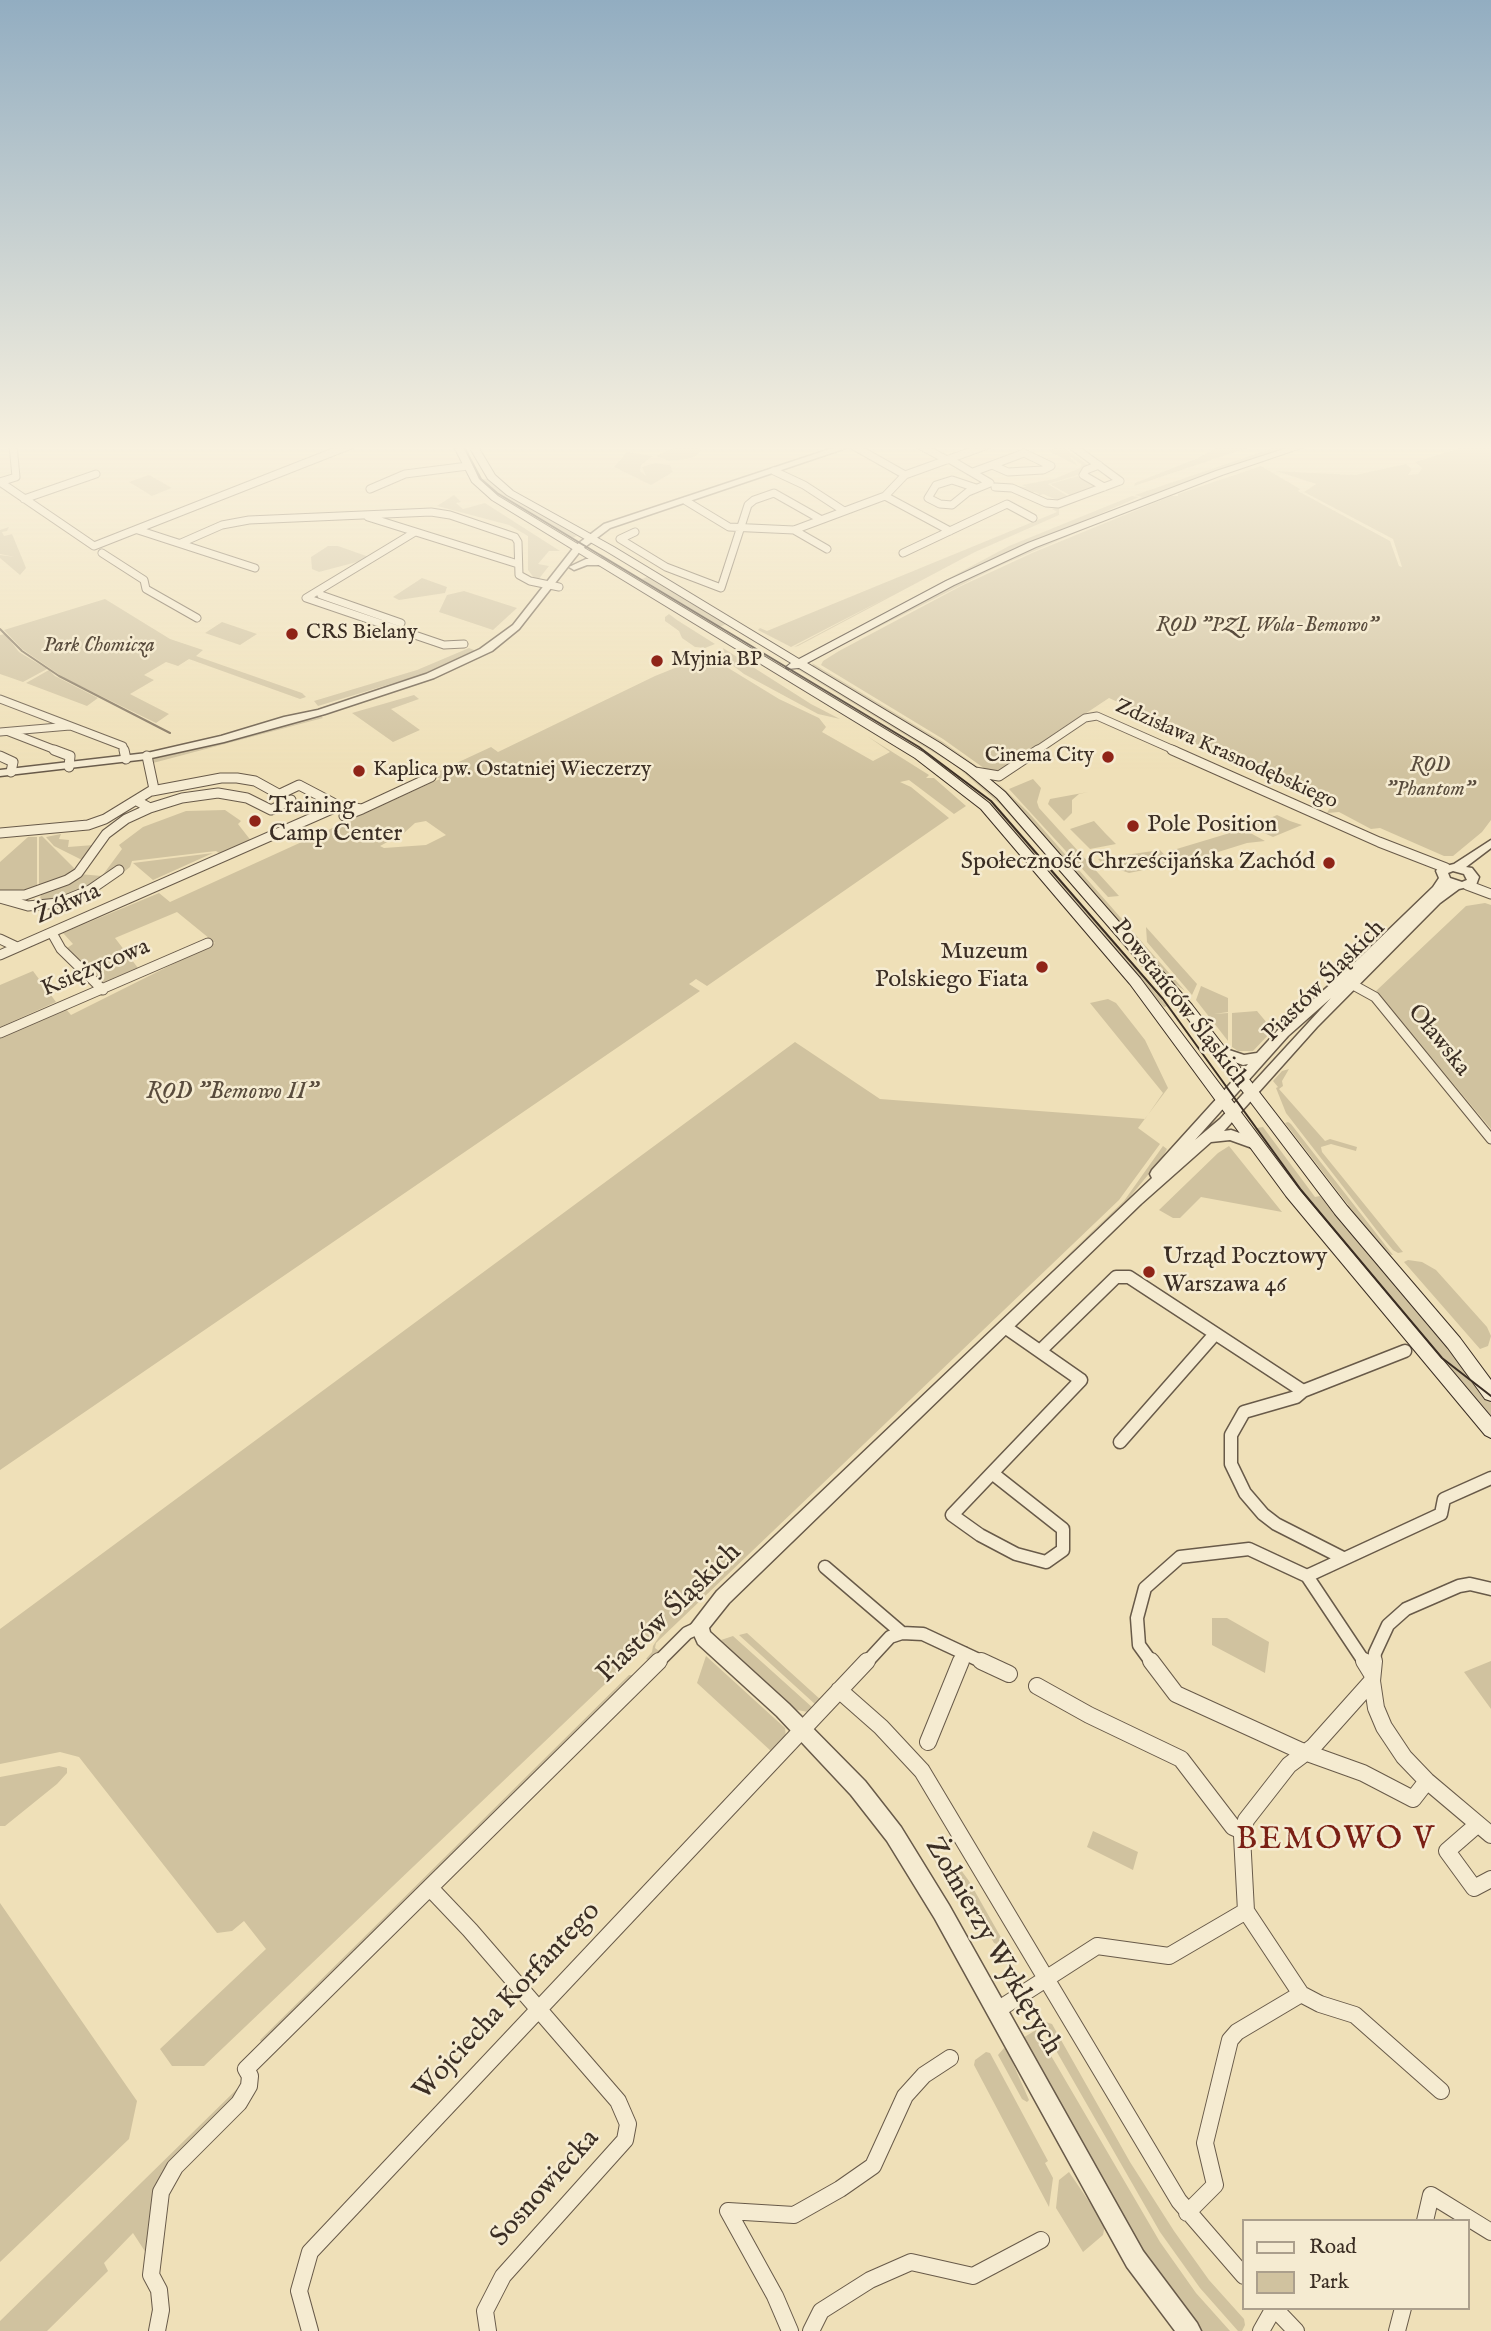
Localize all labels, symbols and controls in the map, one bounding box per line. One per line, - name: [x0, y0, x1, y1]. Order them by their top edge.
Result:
- park label: ROD "PZL Wola-Bemowo": [1156, 614, 1378, 640]
- place label: CRS Bielany: [306, 621, 417, 647]
- marker: CRS Bielany: [284, 626, 300, 642]
- park label: Park Chomicza: [43, 634, 155, 660]
- place label: Myjnia BP: [671, 648, 762, 674]
- marker: Myjnia BP: [649, 653, 665, 669]
- street label: Zdzisława Krasnodębskiego: [1111, 694, 1341, 816]
- place label: Cinema City: [985, 744, 1094, 770]
- marker: Cinema City: [1100, 749, 1116, 765]
- park label: ROD "Phantom": [1385, 754, 1475, 804]
- place label: Kaplica pw. Ostatniej Wieczerzy: [373, 758, 651, 784]
- marker: Kaplica pw. Ostatniej Wieczerzy: [351, 763, 367, 779]
- place label: Training Camp Center: [269, 793, 402, 849]
- place label: Pole Position: [1147, 812, 1277, 840]
- marker: Training Camp Center: [247, 813, 263, 829]
- marker: Pole Position: [1125, 818, 1141, 834]
- place label: Społeczność Chrześcijańska Zachód: [961, 849, 1315, 877]
- marker: Społeczność Chrześcijańska Zachód: [1321, 855, 1337, 871]
- street label: Żółwia: [31, 878, 105, 932]
- street label: Powstańców Śląskich: [1104, 914, 1254, 1094]
- street label: Piastów Śląskich: [1258, 915, 1392, 1049]
- street label: Księżycowa: [38, 933, 154, 1005]
- place label: Muzeum Polskiego Fiata: [875, 939, 1028, 995]
- marker: Muzeum Polskiego Fiata: [1034, 959, 1050, 975]
- street label: Oławska: [1400, 999, 1476, 1083]
- park label: ROD "Bemowo II": [146, 1079, 318, 1107]
- place label: Urząd Pocztowy Warszawa 46: [1163, 1244, 1327, 1300]
- marker: Urząd Pocztowy Warszawa 46: [1141, 1264, 1157, 1280]
- street label: Piastów Śląskich: [591, 1537, 749, 1691]
- district label: BEMOWO V: [1237, 1822, 1435, 1860]
- street label: Żołnierzy Wyklętych: [916, 1832, 1068, 2062]
- street label: Wojciecha Korfantego: [407, 1896, 609, 2108]
- street label: Sosnowiecka: [484, 2123, 608, 2255]
- legend: [1242, 2219, 1470, 2310]
- text: Road: [1309, 2234, 1356, 2261]
- text: Park: [1309, 2269, 1349, 2296]

